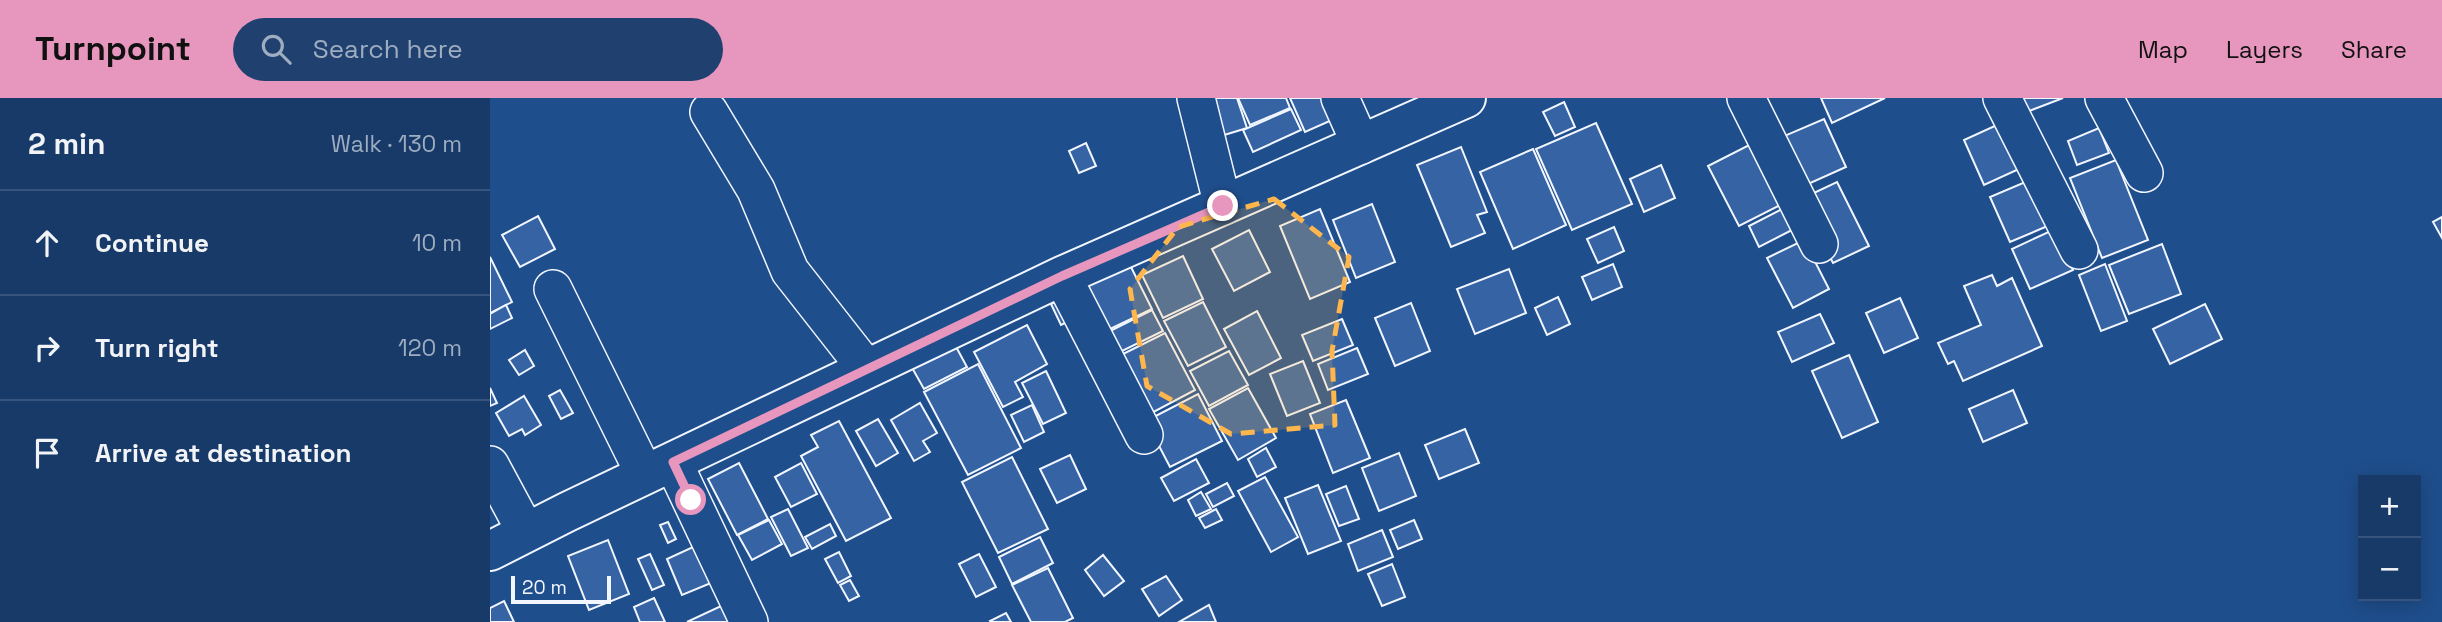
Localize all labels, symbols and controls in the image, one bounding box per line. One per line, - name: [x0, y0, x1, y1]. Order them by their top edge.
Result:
- search box: [233, 18, 723, 81]
- text: Turnpoint: [35, 28, 191, 70]
- icon: search: [257, 30, 295, 68]
- text: Search here: [313, 32, 463, 66]
- text: Map: [2138, 34, 2188, 65]
- text: Layers: [2226, 34, 2303, 65]
- text: Share: [2341, 34, 2407, 65]
- text: 2 min: [28, 124, 106, 163]
- text: Walk · 130 m: [331, 129, 462, 159]
- route end: [1207, 190, 1238, 221]
- icon: ahead: [28, 224, 66, 262]
- text: Continue: [95, 226, 209, 260]
- text: 10 m: [412, 228, 462, 258]
- icon: right: [28, 329, 66, 367]
- text: Turn right: [95, 331, 219, 365]
- text: 120 m: [398, 333, 462, 363]
- icon: arrive: [28, 434, 66, 472]
- text: Arrive at destination: [95, 436, 352, 470]
- map controls: [2358, 475, 2421, 601]
- button: +: [2358, 475, 2421, 538]
- route start: [675, 484, 706, 515]
- button: −: [2358, 538, 2421, 601]
- scale bar: [511, 573, 611, 605]
- text: 20 m: [522, 575, 567, 600]

